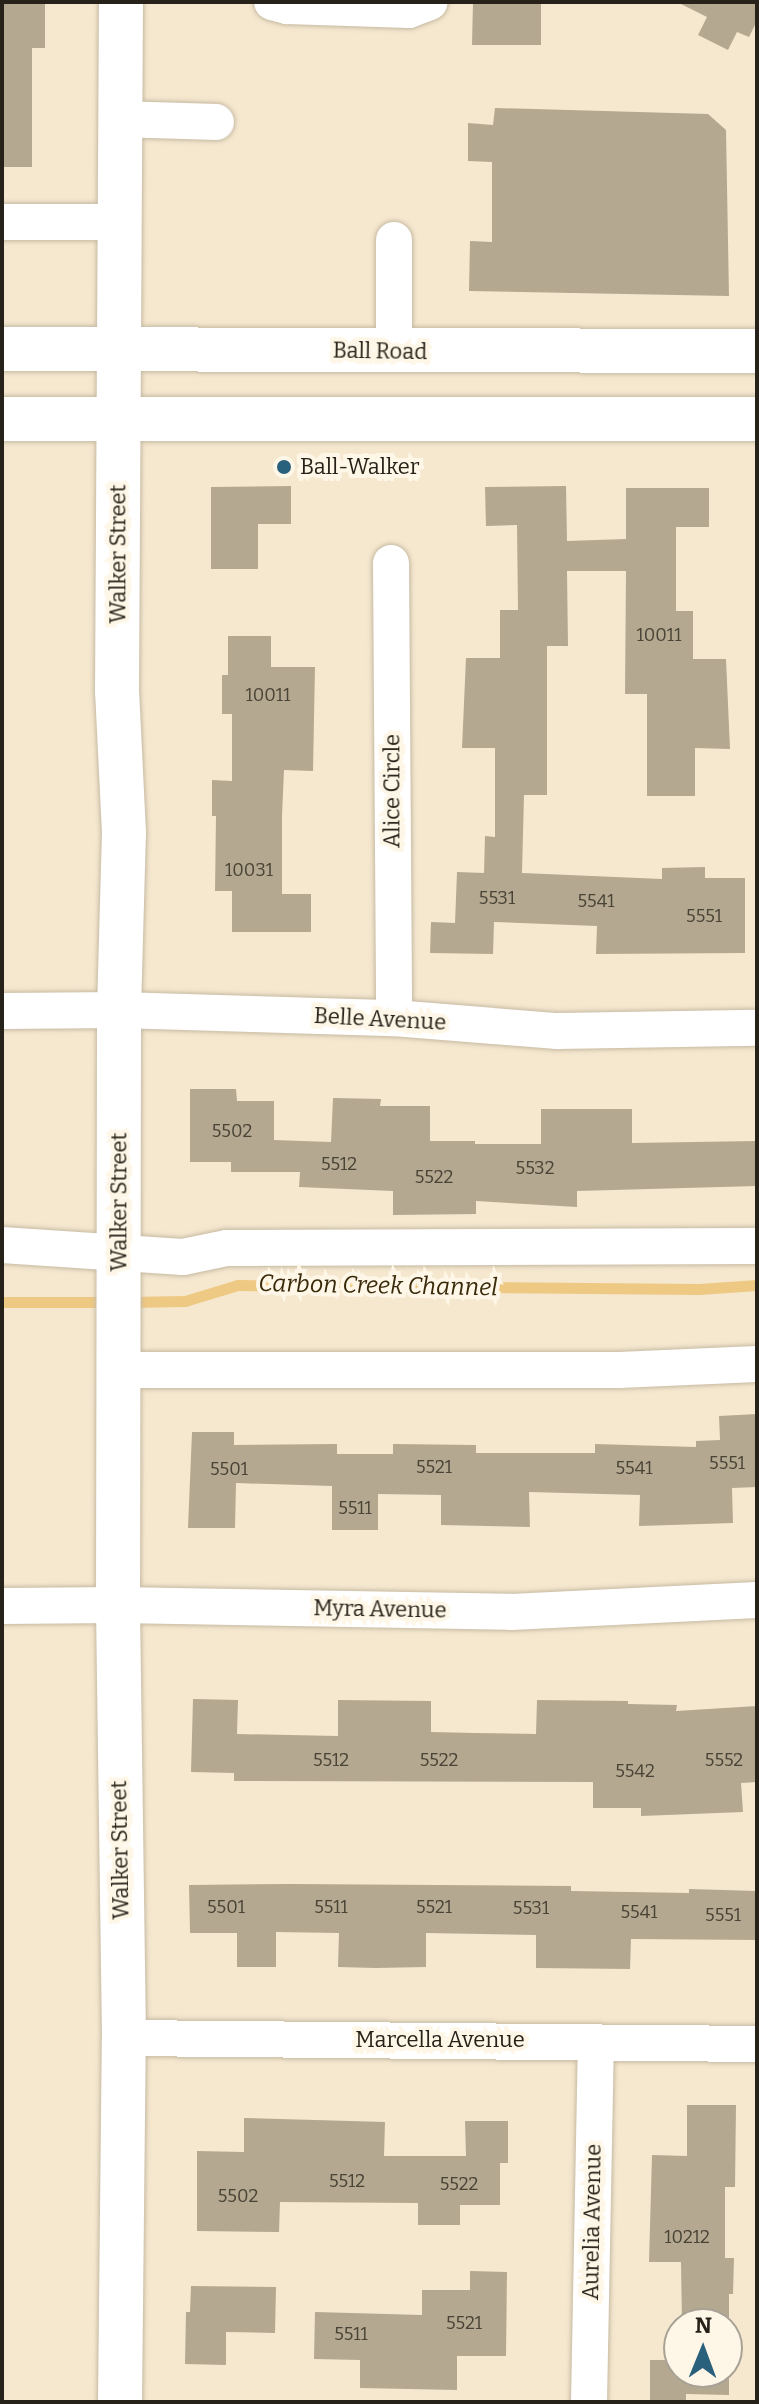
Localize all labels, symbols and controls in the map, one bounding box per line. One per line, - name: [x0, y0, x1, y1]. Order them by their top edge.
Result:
- street label: Ball Road: [333, 337, 427, 365]
- place label: Ball-Walker: [300, 454, 420, 480]
- marker: Ball-Walker: [275, 458, 293, 476]
- street label: Walker Street: [105, 484, 131, 624]
- house number: 10011: [637, 624, 681, 646]
- house number: 10011: [246, 684, 290, 706]
- street label: Alice Circle: [379, 734, 405, 848]
- house number: 10031: [225, 859, 273, 881]
- house number: 5531: [479, 887, 515, 909]
- house number: 5541: [577, 890, 615, 912]
- house number: 5551: [686, 905, 722, 927]
- street label: Belle Avenue: [313, 1002, 447, 1036]
- house number: 5502: [212, 1120, 252, 1142]
- street label: Walker Street: [106, 1132, 132, 1272]
- house number: 5512: [321, 1153, 357, 1175]
- house number: 5532: [516, 1157, 554, 1179]
- house number: 5522: [415, 1166, 453, 1188]
- water label: Carbon Creek Channel: [258, 1270, 498, 1302]
- house number: 5551: [709, 1452, 745, 1474]
- house number: 5521: [416, 1456, 452, 1478]
- house number: 5541: [615, 1457, 653, 1479]
- house number: 5501: [210, 1458, 248, 1480]
- house number: 5511: [338, 1497, 372, 1519]
- street label: Myra Avenue: [313, 1595, 447, 1623]
- house number: 5512: [313, 1749, 349, 1771]
- house number: 5522: [420, 1749, 458, 1771]
- house number: 5552: [705, 1749, 743, 1771]
- house number: 5542: [615, 1760, 655, 1782]
- street label: Walker Street: [106, 1780, 134, 1920]
- house number: 5501: [207, 1896, 245, 1918]
- house number: 5511: [314, 1896, 348, 1918]
- house number: 5521: [416, 1896, 452, 1918]
- house number: 5531: [513, 1897, 549, 1919]
- house number: 5541: [620, 1901, 658, 1923]
- house number: 5551: [705, 1904, 741, 1926]
- street label: Marcella Avenue: [355, 2027, 525, 2053]
- street label: Aurelia Avenue: [577, 2144, 607, 2300]
- house number: 5512: [329, 2170, 365, 2192]
- house number: 5522: [440, 2173, 478, 2195]
- house number: 5502: [218, 2185, 258, 2207]
- house number: 10212: [664, 2226, 710, 2248]
- north arrow: [663, 2308, 743, 2388]
- house number: 5521: [446, 2312, 482, 2334]
- text: N: [695, 2312, 712, 2339]
- house number: 5511: [334, 2323, 368, 2345]

